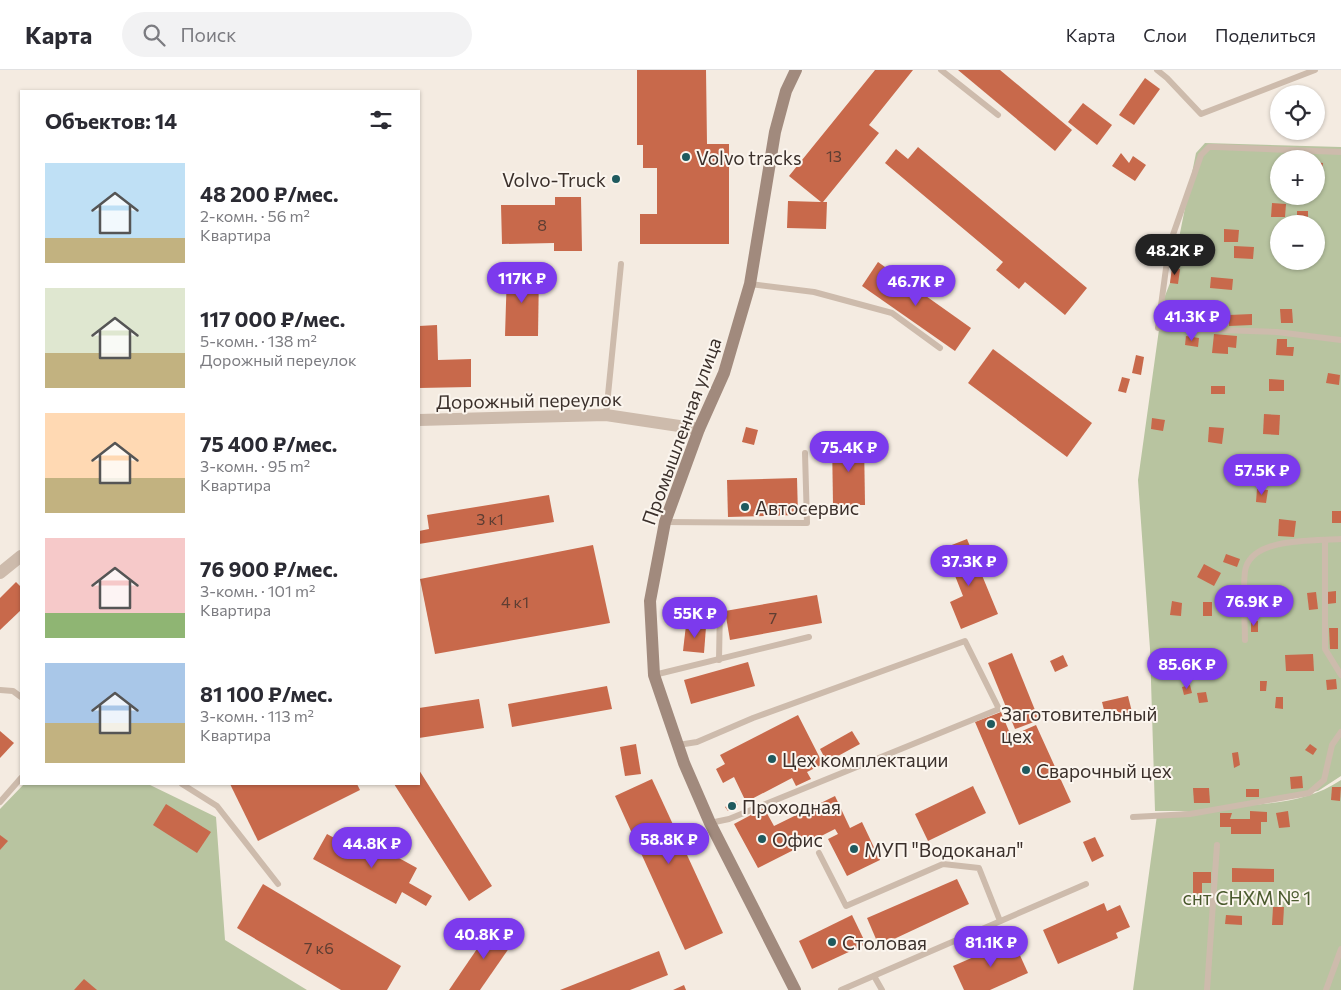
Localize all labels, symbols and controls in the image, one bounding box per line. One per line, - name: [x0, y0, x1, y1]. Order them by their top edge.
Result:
- search box: [122, 12, 472, 57]
- text: Карта: [25, 20, 92, 49]
- icon: search: [140, 21, 168, 49]
- text: Поиск: [180, 23, 236, 46]
- text: Карта: [1066, 24, 1115, 46]
- text: Слои: [1143, 24, 1187, 46]
- text: Поделиться: [1215, 24, 1316, 46]
- map controls: [1270, 85, 1325, 270]
- button: locate: [1270, 85, 1325, 140]
- icon: filters: [367, 106, 395, 134]
- text: Объектов: 14: [45, 108, 177, 133]
- place label: Volvo tracks: [696, 146, 802, 169]
- house number: 13: [826, 146, 842, 165]
- button: +: [1270, 150, 1325, 205]
- marker: Volvo tracks: [680, 151, 692, 163]
- place label: Volvo-Truck: [502, 168, 606, 191]
- marker: Volvo-Truck: [610, 173, 622, 185]
- text: 48 200 ₽/мес.: [200, 181, 339, 206]
- icon: home: [85, 183, 145, 243]
- text: 2-комн. · 56 m²: [200, 206, 310, 225]
- house number: 8: [537, 215, 547, 234]
- button: −: [1270, 215, 1325, 270]
- text: Квартира: [200, 225, 271, 244]
- pin: 48.2K ₽: [1129, 234, 1221, 276]
- text: 48.2K ₽: [1146, 240, 1204, 259]
- pin: 117K ₽: [481, 262, 563, 304]
- pin: 46.7K ₽: [870, 264, 962, 307]
- text: 117K ₽: [498, 268, 546, 287]
- text: 46.7K ₽: [887, 271, 945, 290]
- pin: 41.3K ₽: [1146, 300, 1238, 342]
- text: 117 000 ₽/мес.: [200, 306, 345, 331]
- text: 41.3K ₽: [1165, 306, 1219, 325]
- icon: home: [85, 308, 145, 368]
- text: 5-комн. · 138 m²: [200, 331, 317, 350]
- street label: Промышленная улица: [636, 334, 726, 528]
- text: Дорожный переулок: [200, 350, 357, 369]
- street label: Дорожный переулок: [436, 387, 622, 413]
- pin: 75.4K ₽: [803, 430, 895, 473]
- text: 75 400 ₽/мес.: [200, 431, 337, 456]
- icon: home: [85, 433, 145, 493]
- text: 75.4K ₽: [821, 437, 877, 456]
- pin: 57.5K ₽: [1216, 454, 1308, 496]
- text: 3-комн. · 95 m²: [200, 456, 310, 475]
- text: 57.5K ₽: [1234, 460, 1290, 479]
- text: Квартира: [200, 475, 271, 494]
- place label: Автосервис: [755, 496, 859, 519]
- marker: Автосервис: [739, 501, 751, 513]
- house number: 3 к1: [476, 509, 504, 528]
- pin: 37.3K ₽: [923, 544, 1015, 587]
- text: 37.3K ₽: [941, 551, 997, 570]
- text: 76 900 ₽/мес.: [200, 556, 338, 581]
- icon: home: [85, 558, 145, 618]
- text: 3-комн. · 101 m²: [200, 581, 315, 600]
- pin: 76.9K ₽: [1208, 584, 1300, 627]
- text: 76.9K ₽: [1225, 591, 1283, 610]
- house number: 4 к1: [501, 592, 529, 611]
- pin: 55K ₽: [660, 596, 730, 639]
- text: Квартира: [200, 600, 271, 619]
- text: 55K ₽: [673, 603, 717, 622]
- house number: 7: [769, 608, 777, 627]
- pin: 85.6K ₽: [1141, 648, 1233, 690]
- text: 85.6K ₽: [1158, 654, 1216, 673]
- text: 81 100 ₽/мес.: [200, 681, 333, 706]
- icon: home: [85, 683, 145, 743]
- place label: Заготовительный цех: [1001, 702, 1157, 747]
- text: 3-комн. · 113 m²: [200, 706, 314, 725]
- marker: Заготовительный цех: [985, 718, 997, 730]
- text: Квартира: [200, 725, 271, 744]
- place label: Цех комплектации: [782, 748, 948, 771]
- marker: Цех комплектации: [766, 753, 778, 765]
- place label: Сварочный цех: [1036, 759, 1172, 782]
- marker: Сварочный цех: [1020, 764, 1032, 776]
- place label: Проходная: [742, 795, 841, 818]
- marker: Проходная: [726, 800, 738, 812]
- pin: 58.8K ₽: [623, 822, 715, 865]
- pin: 44.8K ₽: [326, 826, 418, 869]
- place label: Офис: [772, 828, 823, 851]
- text: 58.8K ₽: [640, 829, 698, 848]
- text: 44.8K ₽: [343, 833, 401, 852]
- marker: Офис: [756, 833, 768, 845]
- place label: МУП "Водоканал": [864, 838, 1024, 861]
- marker: МУП "Водоканал": [848, 843, 860, 855]
- park label: снт СНХМ № 1: [1183, 886, 1311, 909]
- pin: 40.8K ₽: [438, 918, 530, 960]
- text: 40.8K ₽: [455, 924, 513, 943]
- pin: 81.1K ₽: [945, 926, 1037, 968]
- place label: Столовая: [842, 931, 927, 954]
- text: 81.1K ₽: [965, 932, 1017, 951]
- marker: Столовая: [826, 936, 838, 948]
- house number: 7 к6: [304, 938, 334, 957]

